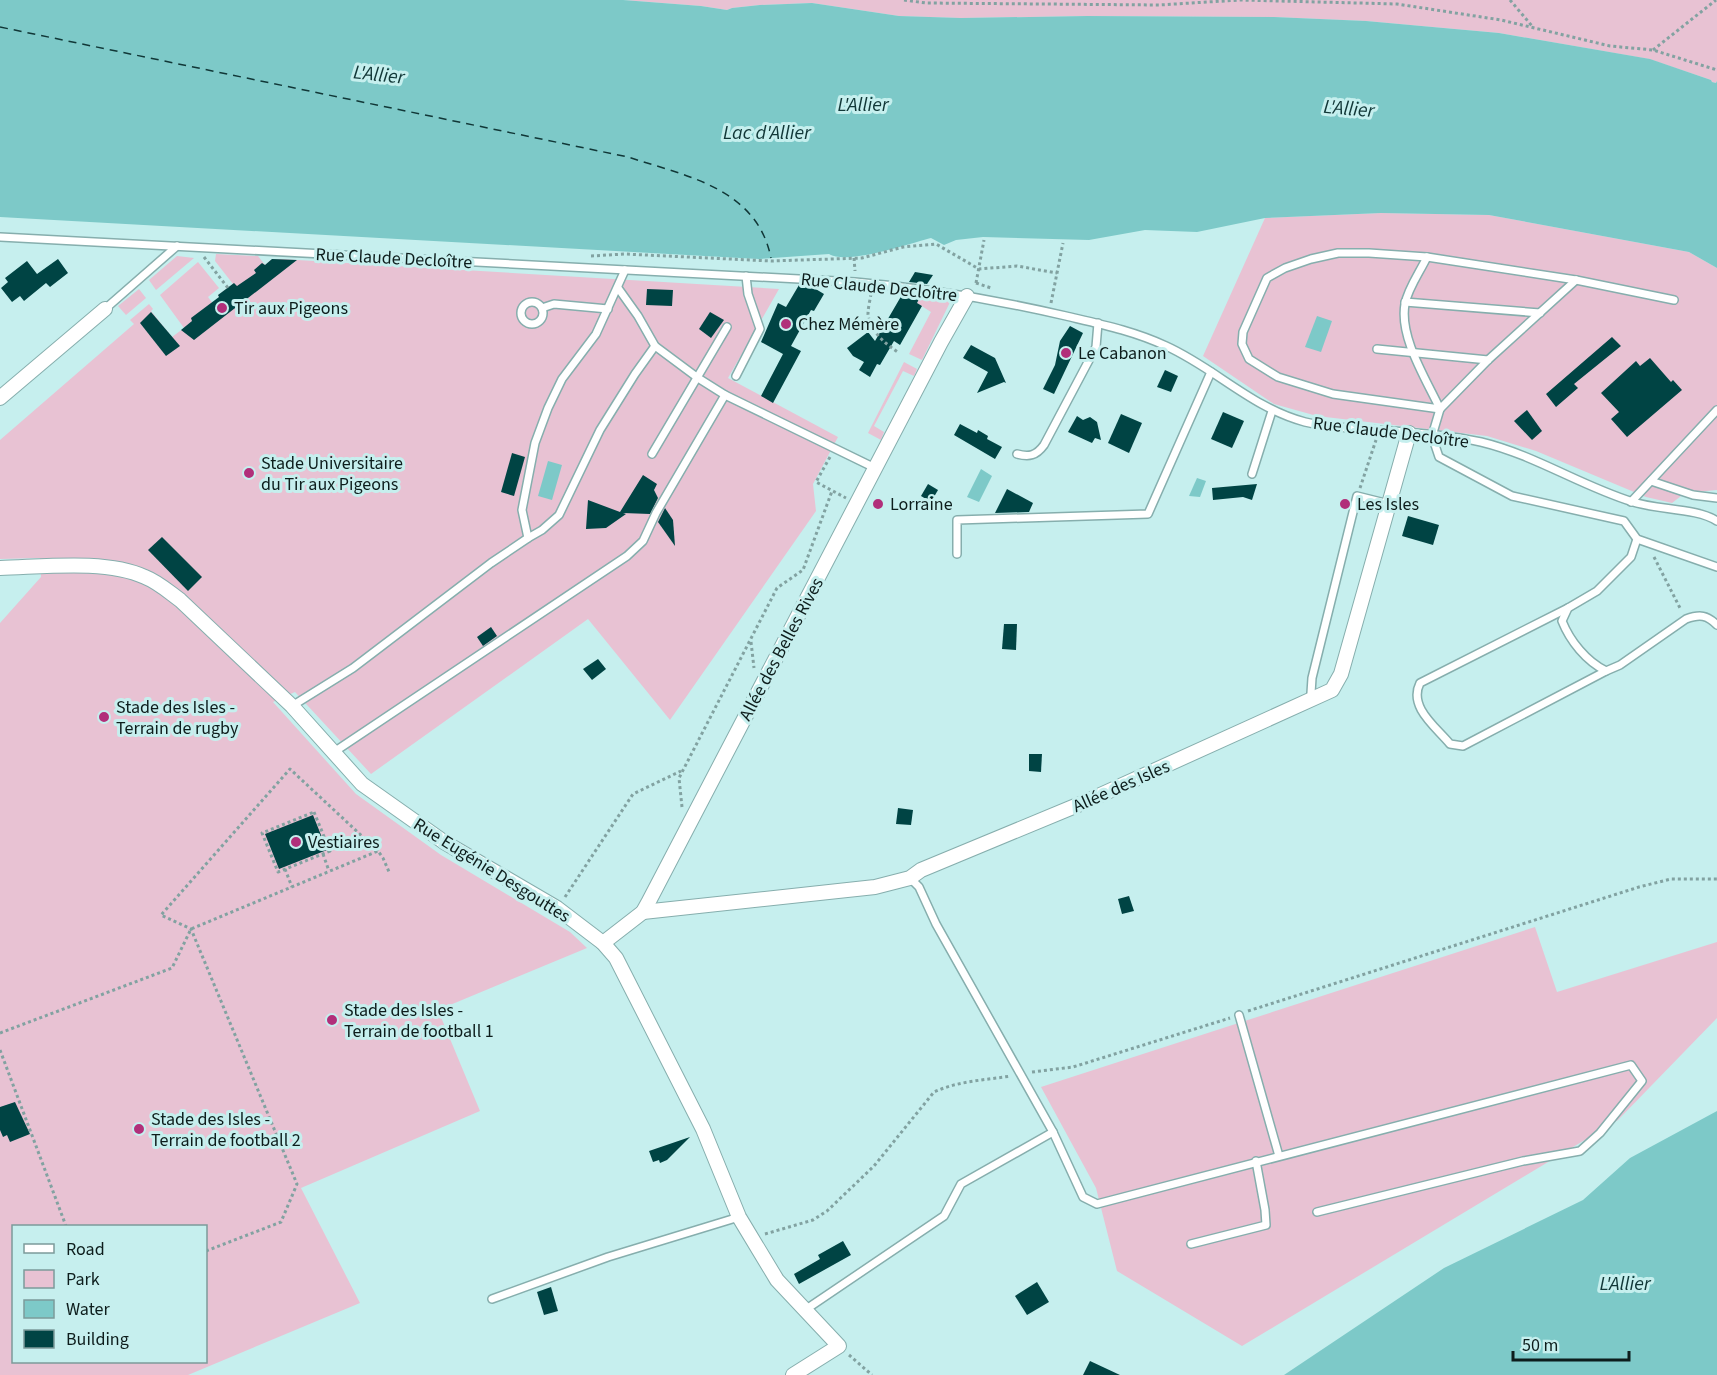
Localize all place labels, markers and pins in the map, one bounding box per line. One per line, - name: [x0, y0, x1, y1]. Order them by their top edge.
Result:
- place label: Tir aux Pigeons: [234, 296, 348, 321]
- marker: Tir aux Pigeons: [215, 301, 229, 315]
- place label: Chez Mémère: [798, 312, 899, 337]
- marker: Chez Mémère: [779, 317, 793, 331]
- place label: Le Cabanon: [1078, 341, 1167, 366]
- marker: Le Cabanon: [1059, 346, 1073, 360]
- place label: Stade Universitaire du Tir aux Pigeons: [261, 451, 403, 497]
- marker: Stade Universitaire du Tir aux Pigeons: [242, 466, 256, 480]
- place label: Lorraine: [890, 492, 953, 517]
- place label: Les Isles: [1357, 492, 1419, 517]
- marker: Lorraine: [871, 497, 885, 511]
- marker: Les Isles: [1338, 497, 1352, 511]
- place label: Stade des Isles - Terrain de rugby: [116, 695, 239, 741]
- marker: Stade des Isles - Terrain de rugby: [97, 710, 111, 724]
- place label: Vestiaires: [308, 830, 380, 855]
- marker: Vestiaires: [289, 835, 303, 849]
- place label: Stade des Isles - Terrain de football 1: [344, 998, 494, 1044]
- marker: Stade des Isles - Terrain de football 1: [325, 1013, 339, 1027]
- place label: Stade des Isles - Terrain de football 2: [151, 1107, 301, 1153]
- marker: Stade des Isles - Terrain de football 2: [132, 1122, 146, 1136]

